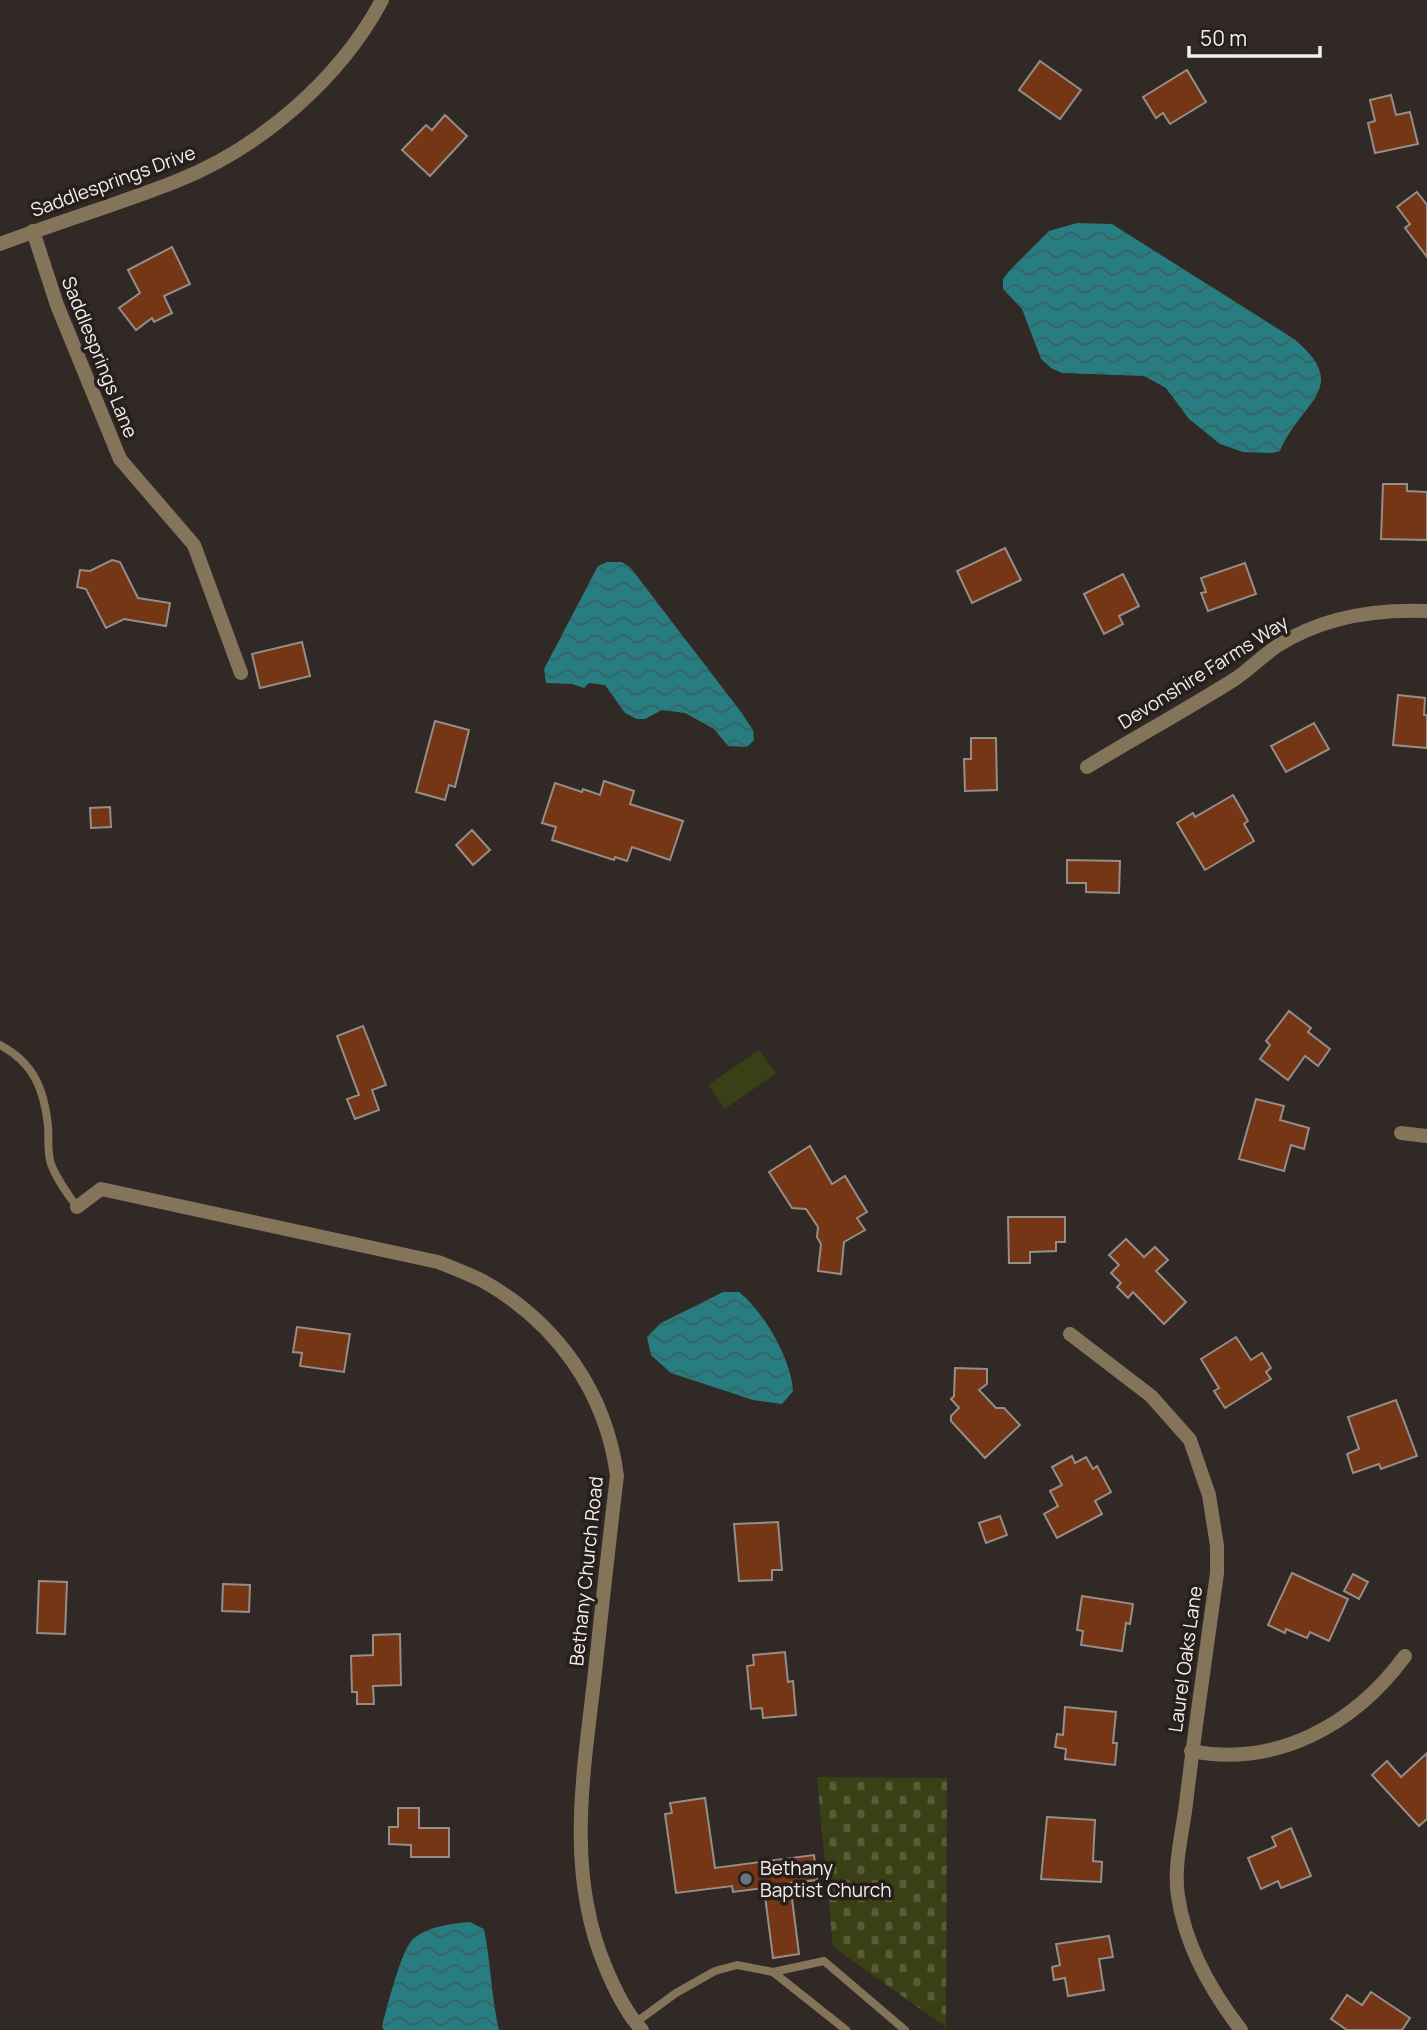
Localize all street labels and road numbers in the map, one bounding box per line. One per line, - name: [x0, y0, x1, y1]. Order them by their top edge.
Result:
- street label: Saddlesprings Drive: [27, 139, 199, 223]
- street label: Saddlesprings Lane: [56, 273, 144, 441]
- street label: Devonshire Farms Way: [1113, 609, 1293, 735]
- street label: Bethany Church Road: [563, 1475, 609, 1667]
- street label: Laurel Oaks Lane: [1162, 1584, 1208, 1734]

